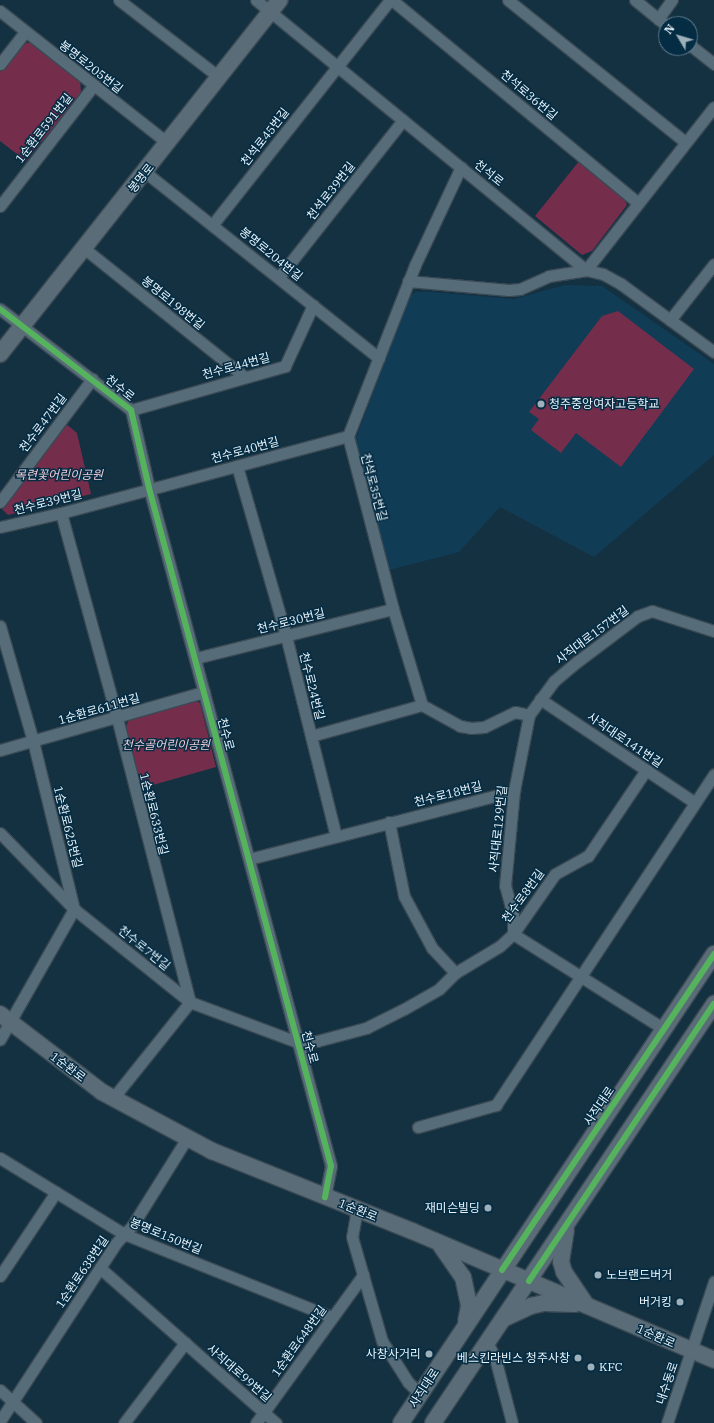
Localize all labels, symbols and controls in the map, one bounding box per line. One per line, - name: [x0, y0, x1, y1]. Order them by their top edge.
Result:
- north arrow: [658, 16, 698, 56]
- text: N: [661, 21, 678, 37]
- street label: 봉명로205번길: [56, 38, 126, 96]
- street label: 천석로36번길: [498, 67, 560, 123]
- street label: 1순환로591번길: [12, 90, 76, 166]
- street label: 천석로45번길: [238, 105, 292, 169]
- street label: 천석로: [472, 157, 506, 189]
- street label: 천석로39번길: [304, 159, 358, 223]
- street label: 봉명로: [125, 161, 157, 195]
- street label: 봉명로204번길: [237, 224, 305, 284]
- street label: 봉명로198번길: [139, 273, 207, 333]
- street label: 천수로44번길: [201, 350, 271, 382]
- street label: 천수로: [103, 372, 137, 404]
- street label: 천수로47번길: [16, 391, 70, 455]
- place label: 청주중앙여자고등학교: [549, 397, 659, 411]
- marker: 청주중앙여자고등학교: [536, 399, 546, 409]
- street label: 천수로40번길: [210, 434, 280, 466]
- street label: 천석로35번길: [358, 452, 390, 522]
- park label: 목련꽃어린이공원: [15, 468, 103, 482]
- street label: 천수로39번길: [12, 487, 84, 517]
- street label: 사직대로157번길: [553, 603, 631, 667]
- street label: 천수로30번길: [255, 606, 327, 636]
- street label: 천수로24번길: [297, 650, 327, 722]
- street label: 1순환로611번길: [57, 691, 141, 727]
- street label: 사직대로141번길: [585, 709, 665, 771]
- street label: 천수로: [215, 716, 237, 752]
- park label: 천수골어린이공원: [122, 738, 210, 752]
- street label: 1순환로633번길: [137, 772, 171, 856]
- street label: 천수로18번길: [412, 779, 484, 809]
- street label: 1순환로625번길: [51, 785, 85, 869]
- street label: 사직대로129번길: [486, 785, 510, 873]
- street label: 천수로8번길: [499, 867, 547, 925]
- street label: 천수로7번길: [115, 923, 173, 973]
- street label: 천수로: [299, 1029, 321, 1065]
- street label: 1순환로: [48, 1049, 88, 1085]
- street label: 사직대로: [581, 1084, 617, 1128]
- street label: 1순환로: [337, 1196, 379, 1224]
- place label: 재미슨빌딩: [425, 1201, 480, 1215]
- marker: 재미슨빌딩: [483, 1203, 493, 1213]
- street label: 봉명로150번길: [128, 1215, 204, 1257]
- street label: 1순환로638번길: [53, 1233, 111, 1311]
- place label: 노브랜드버거: [606, 1268, 672, 1282]
- marker: 노브랜드버거: [593, 1270, 603, 1280]
- place label: 버거킹: [639, 1295, 672, 1309]
- marker: 버거킹: [675, 1297, 685, 1307]
- street label: 1순환로648번길: [268, 1303, 330, 1379]
- street label: 1순환로: [635, 1321, 677, 1351]
- street label: 사직대로99번길: [204, 1341, 274, 1405]
- place label: 사창사거리: [366, 1347, 421, 1361]
- marker: 사창사거리: [424, 1349, 434, 1359]
- place label: 베스킨라빈스 청주사창: [457, 1351, 570, 1365]
- marker: 베스킨라빈스 청주사창: [573, 1353, 583, 1363]
- place label: KFC: [599, 1360, 623, 1374]
- street label: 내수동로: [653, 1360, 681, 1406]
- marker: KFC: [586, 1362, 596, 1372]
- street label: 사직대로: [406, 1366, 442, 1410]

